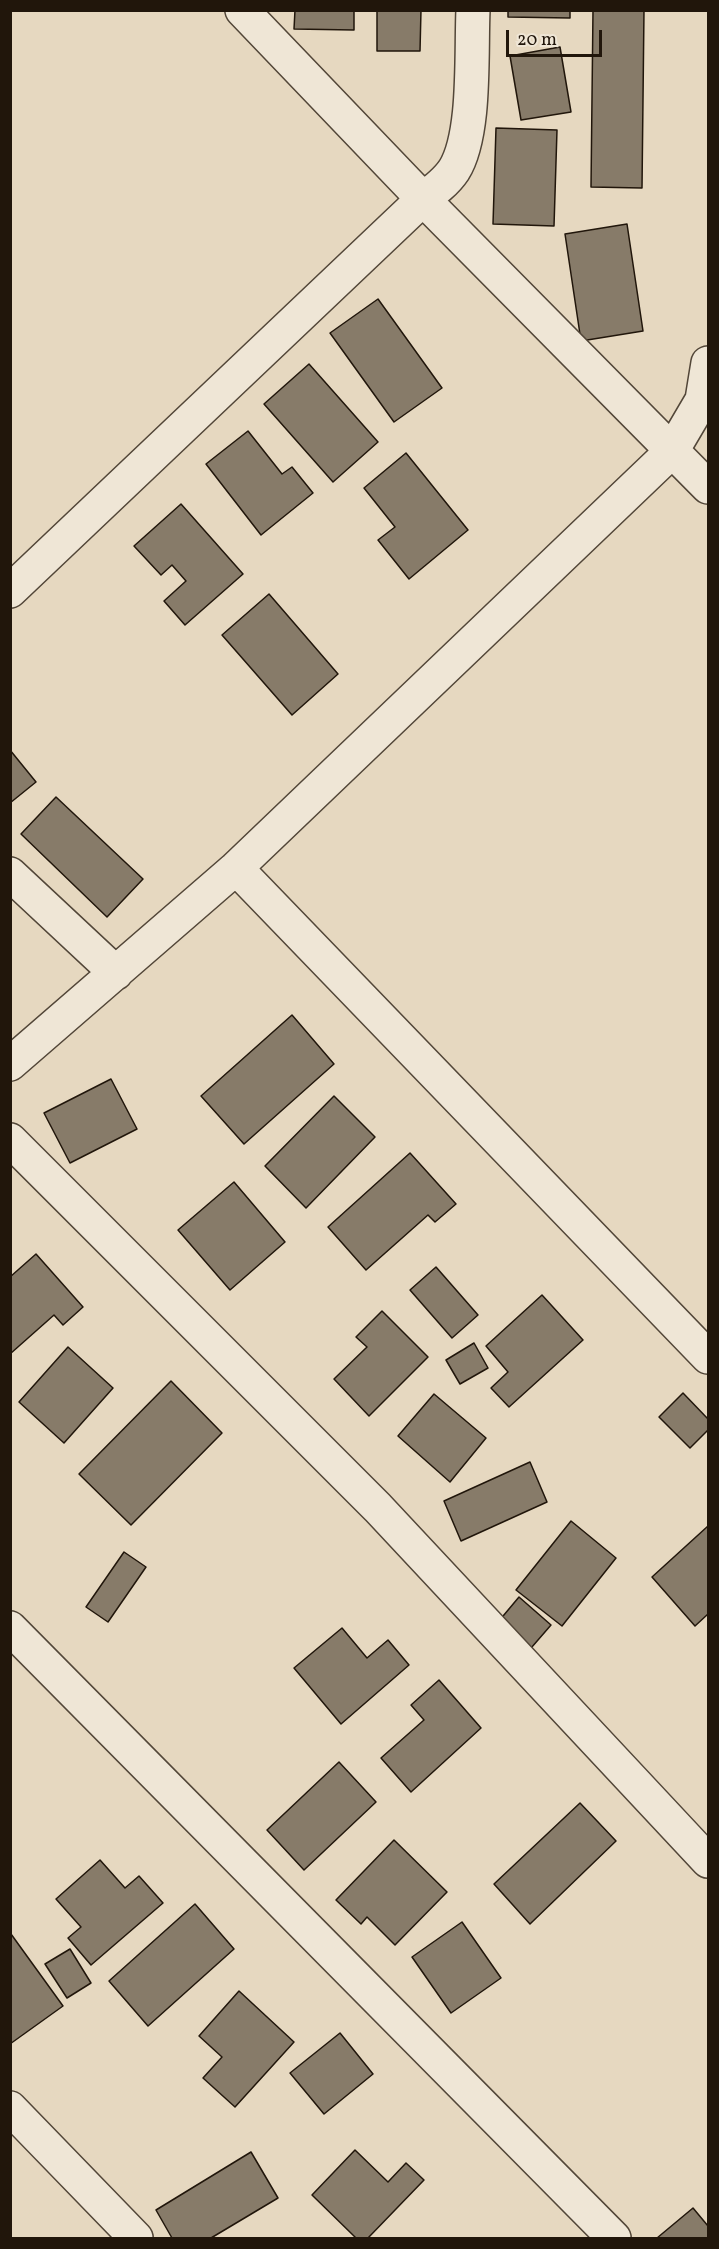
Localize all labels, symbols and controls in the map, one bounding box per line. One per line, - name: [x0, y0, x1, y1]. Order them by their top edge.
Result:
- scale bar: [509, 18, 605, 56]
- text: 20 m: [517, 28, 557, 53]

